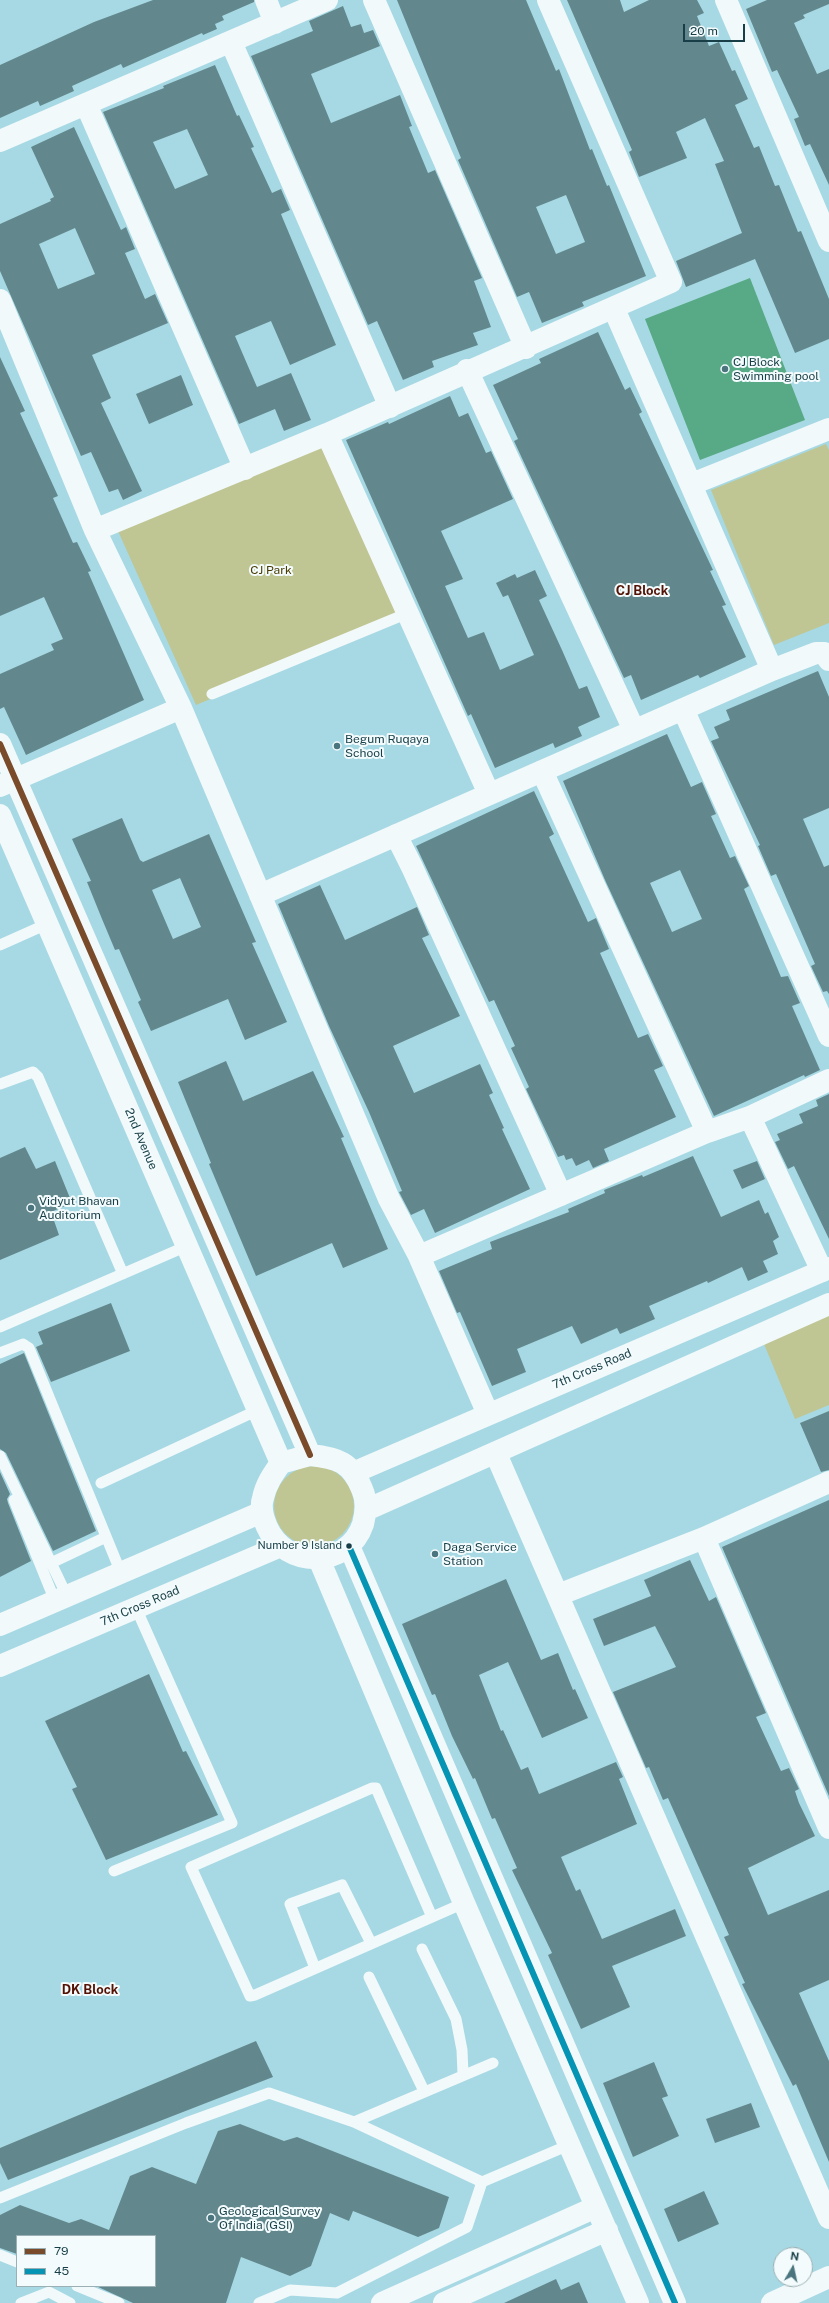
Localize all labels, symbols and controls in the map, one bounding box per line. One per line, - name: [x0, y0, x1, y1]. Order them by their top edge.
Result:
- scale bar: [685, 16, 747, 42]
- text: 20 m: [690, 24, 718, 38]
- place label: CJ Block Swimming pool: [733, 355, 819, 383]
- marker: CJ Block Swimming pool: [720, 364, 730, 374]
- park label: CJ Park: [250, 563, 292, 577]
- district label: CJ Block: [616, 583, 668, 599]
- place label: Begum Ruqaya School: [345, 732, 429, 760]
- marker: Begum Ruqaya School: [332, 741, 342, 751]
- street label: 2nd Avenue: [122, 1106, 160, 1172]
- place label: Vidyut Bhavan Auditorium: [39, 1194, 119, 1222]
- marker: Vidyut Bhavan Auditorium: [26, 1203, 36, 1213]
- street label: 7th Cross Road: [550, 1346, 634, 1392]
- place label: Number 9 Island: [257, 1539, 342, 1553]
- place label: Daga Service Station: [443, 1540, 517, 1568]
- marker: Number 9 Island: [344, 1541, 354, 1551]
- marker: Daga Service Station: [430, 1549, 440, 1559]
- street label: 7th Cross Road: [98, 1583, 182, 1629]
- district label: DK Block: [62, 1982, 118, 1998]
- place label: Geological Survey Of India (GSI): [219, 2204, 321, 2232]
- marker: Geological Survey Of India (GSI): [206, 2213, 216, 2223]
- legend: [16, 2235, 156, 2287]
- text: 79: [54, 2244, 68, 2258]
- north arrow: [773, 2247, 813, 2287]
- text: N: [790, 2250, 800, 2263]
- text: 45: [54, 2264, 69, 2278]

